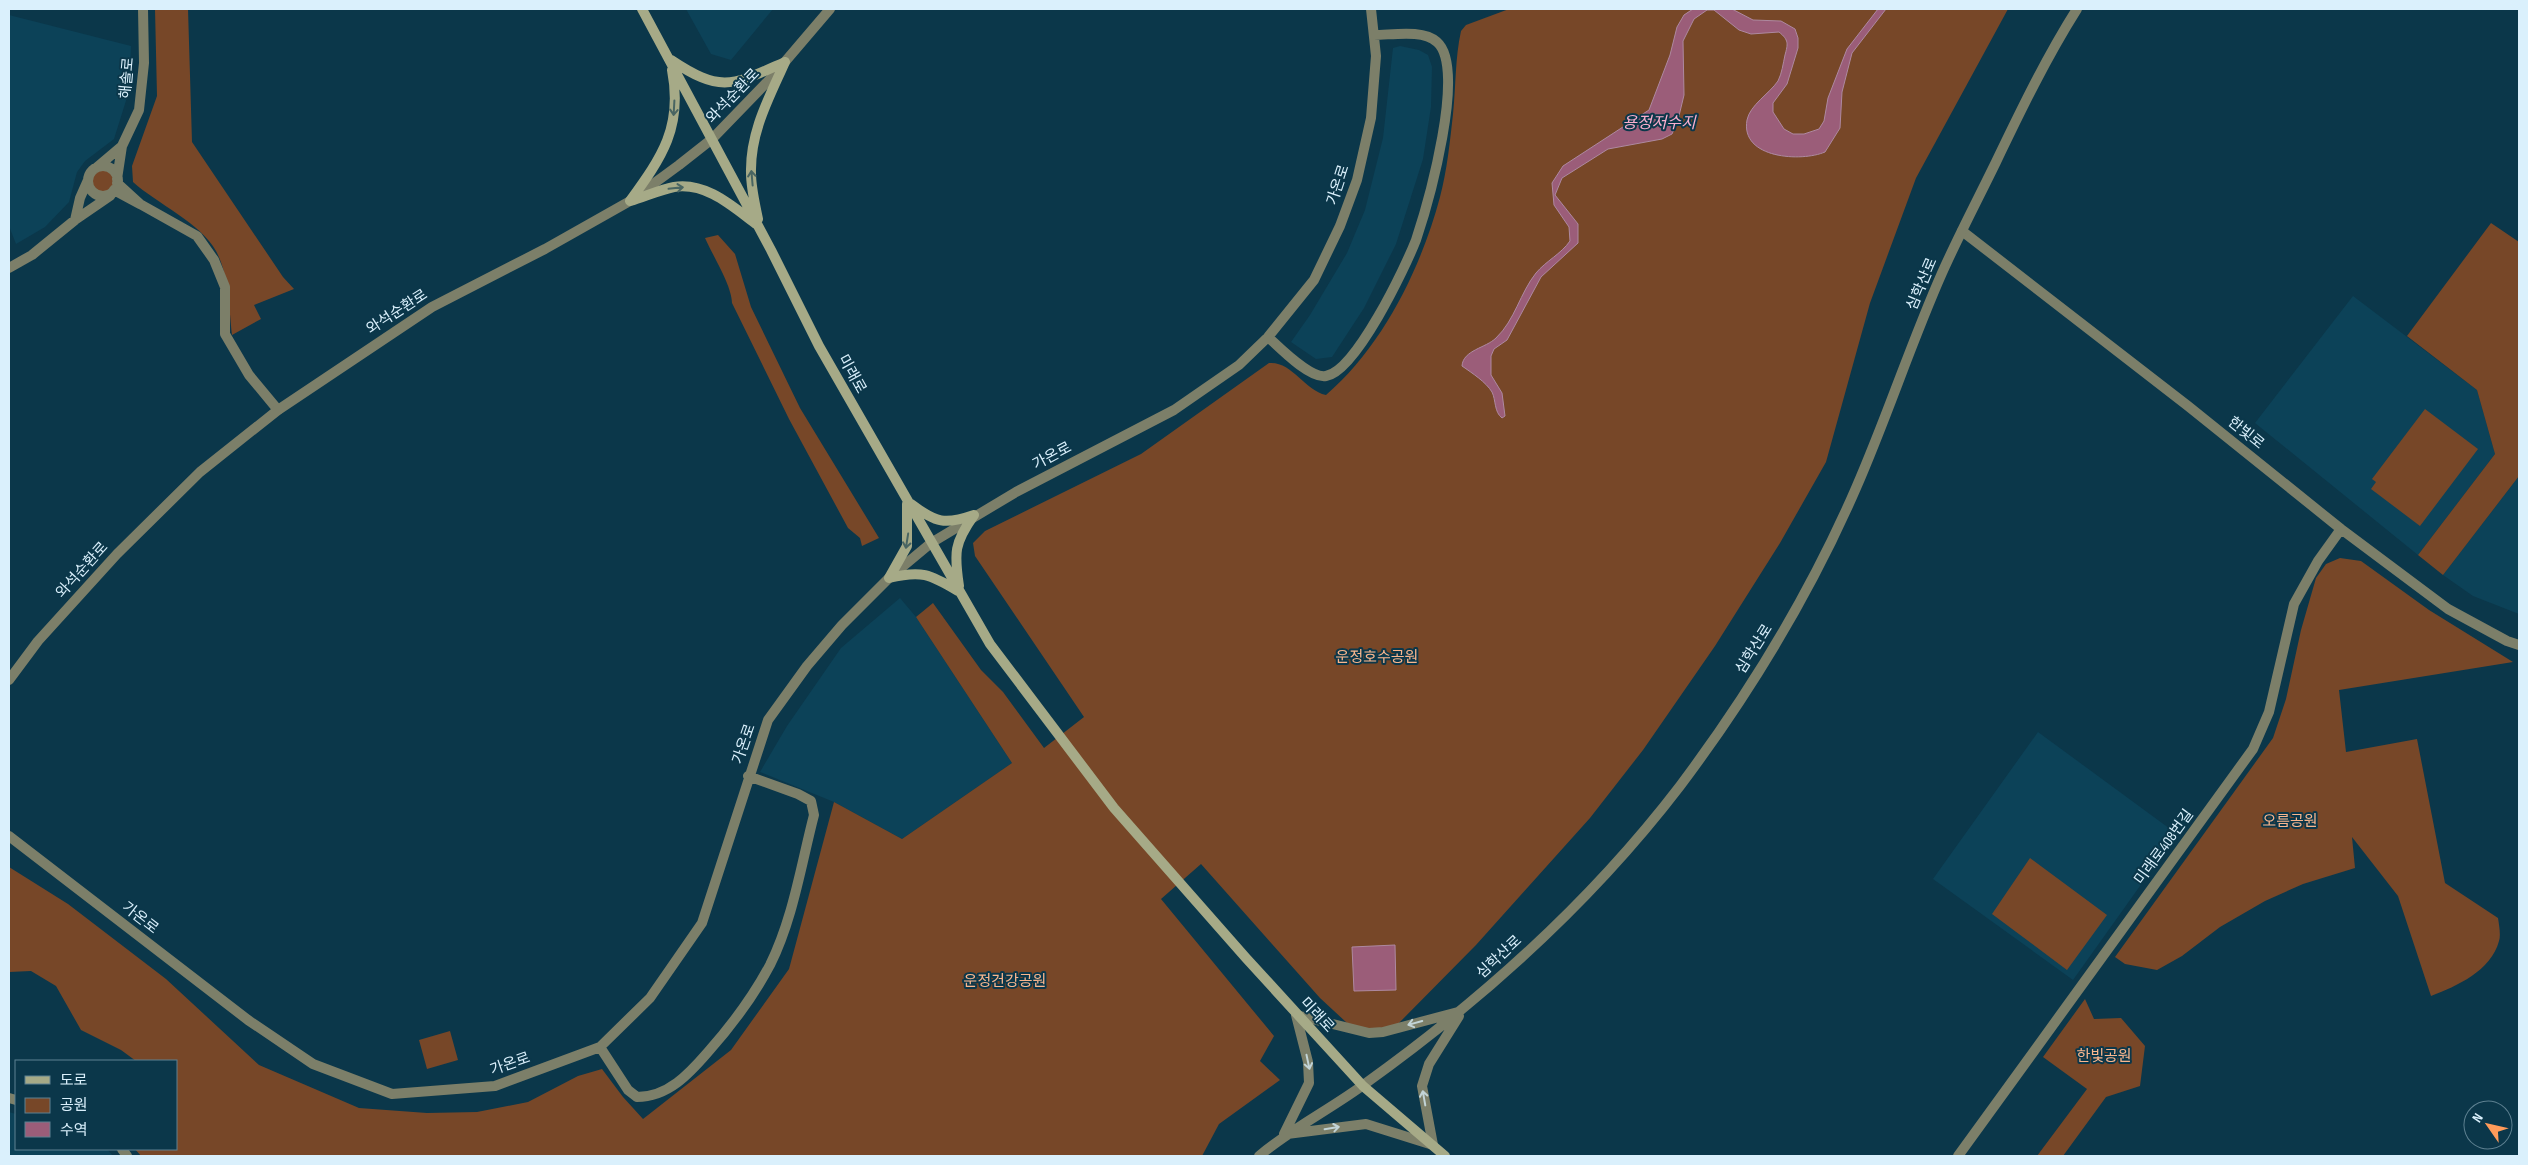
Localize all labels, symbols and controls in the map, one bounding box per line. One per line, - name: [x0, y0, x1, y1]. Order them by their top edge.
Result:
- street label: 해솔로: [116, 57, 138, 99]
- street label: 와석순환로: [702, 65, 764, 127]
- one-way arrow: [670, 100, 679, 116]
- water label: 용정저수지: [1622, 114, 1697, 133]
- street label: 가온로: [1323, 162, 1353, 208]
- one-way arrow: [747, 170, 757, 186]
- one-way arrow: [668, 183, 684, 193]
- street label: 심학산로: [1902, 255, 1942, 313]
- street label: 와석순환로: [363, 285, 431, 339]
- street label: 미래로: [834, 351, 870, 397]
- street label: 한빛로: [2224, 413, 2268, 453]
- street label: 가온로: [1029, 438, 1075, 474]
- one-way arrow: [901, 533, 911, 549]
- street label: 와석순환로: [52, 538, 112, 602]
- street label: 심학산로: [1731, 621, 1777, 677]
- park label: 운정호수공원: [1336, 648, 1418, 667]
- street label: 가온로: [728, 721, 760, 767]
- street label: 미래로408번길: [2130, 806, 2198, 888]
- park label: 오름공원: [2262, 812, 2318, 831]
- street label: 가온로: [118, 898, 162, 938]
- street label: 심학산로: [1472, 931, 1526, 983]
- park label: 운정건강공원: [964, 972, 1046, 991]
- street label: 미래로: [1296, 993, 1338, 1037]
- one-way arrow: [1408, 1019, 1424, 1028]
- park label: 한빛공원: [2076, 1047, 2132, 1066]
- street label: 가온로: [487, 1048, 533, 1080]
- one-way arrow: [1304, 1054, 1313, 1070]
- legend: [15, 1060, 178, 1150]
- text: 도로: [60, 1071, 88, 1090]
- one-way arrow: [1419, 1090, 1429, 1106]
- text: 공원: [60, 1096, 88, 1115]
- north arrow: [2463, 1100, 2513, 1150]
- text: N: [2468, 1110, 2487, 1126]
- text: 수역: [60, 1121, 88, 1140]
- one-way arrow: [1324, 1123, 1340, 1133]

